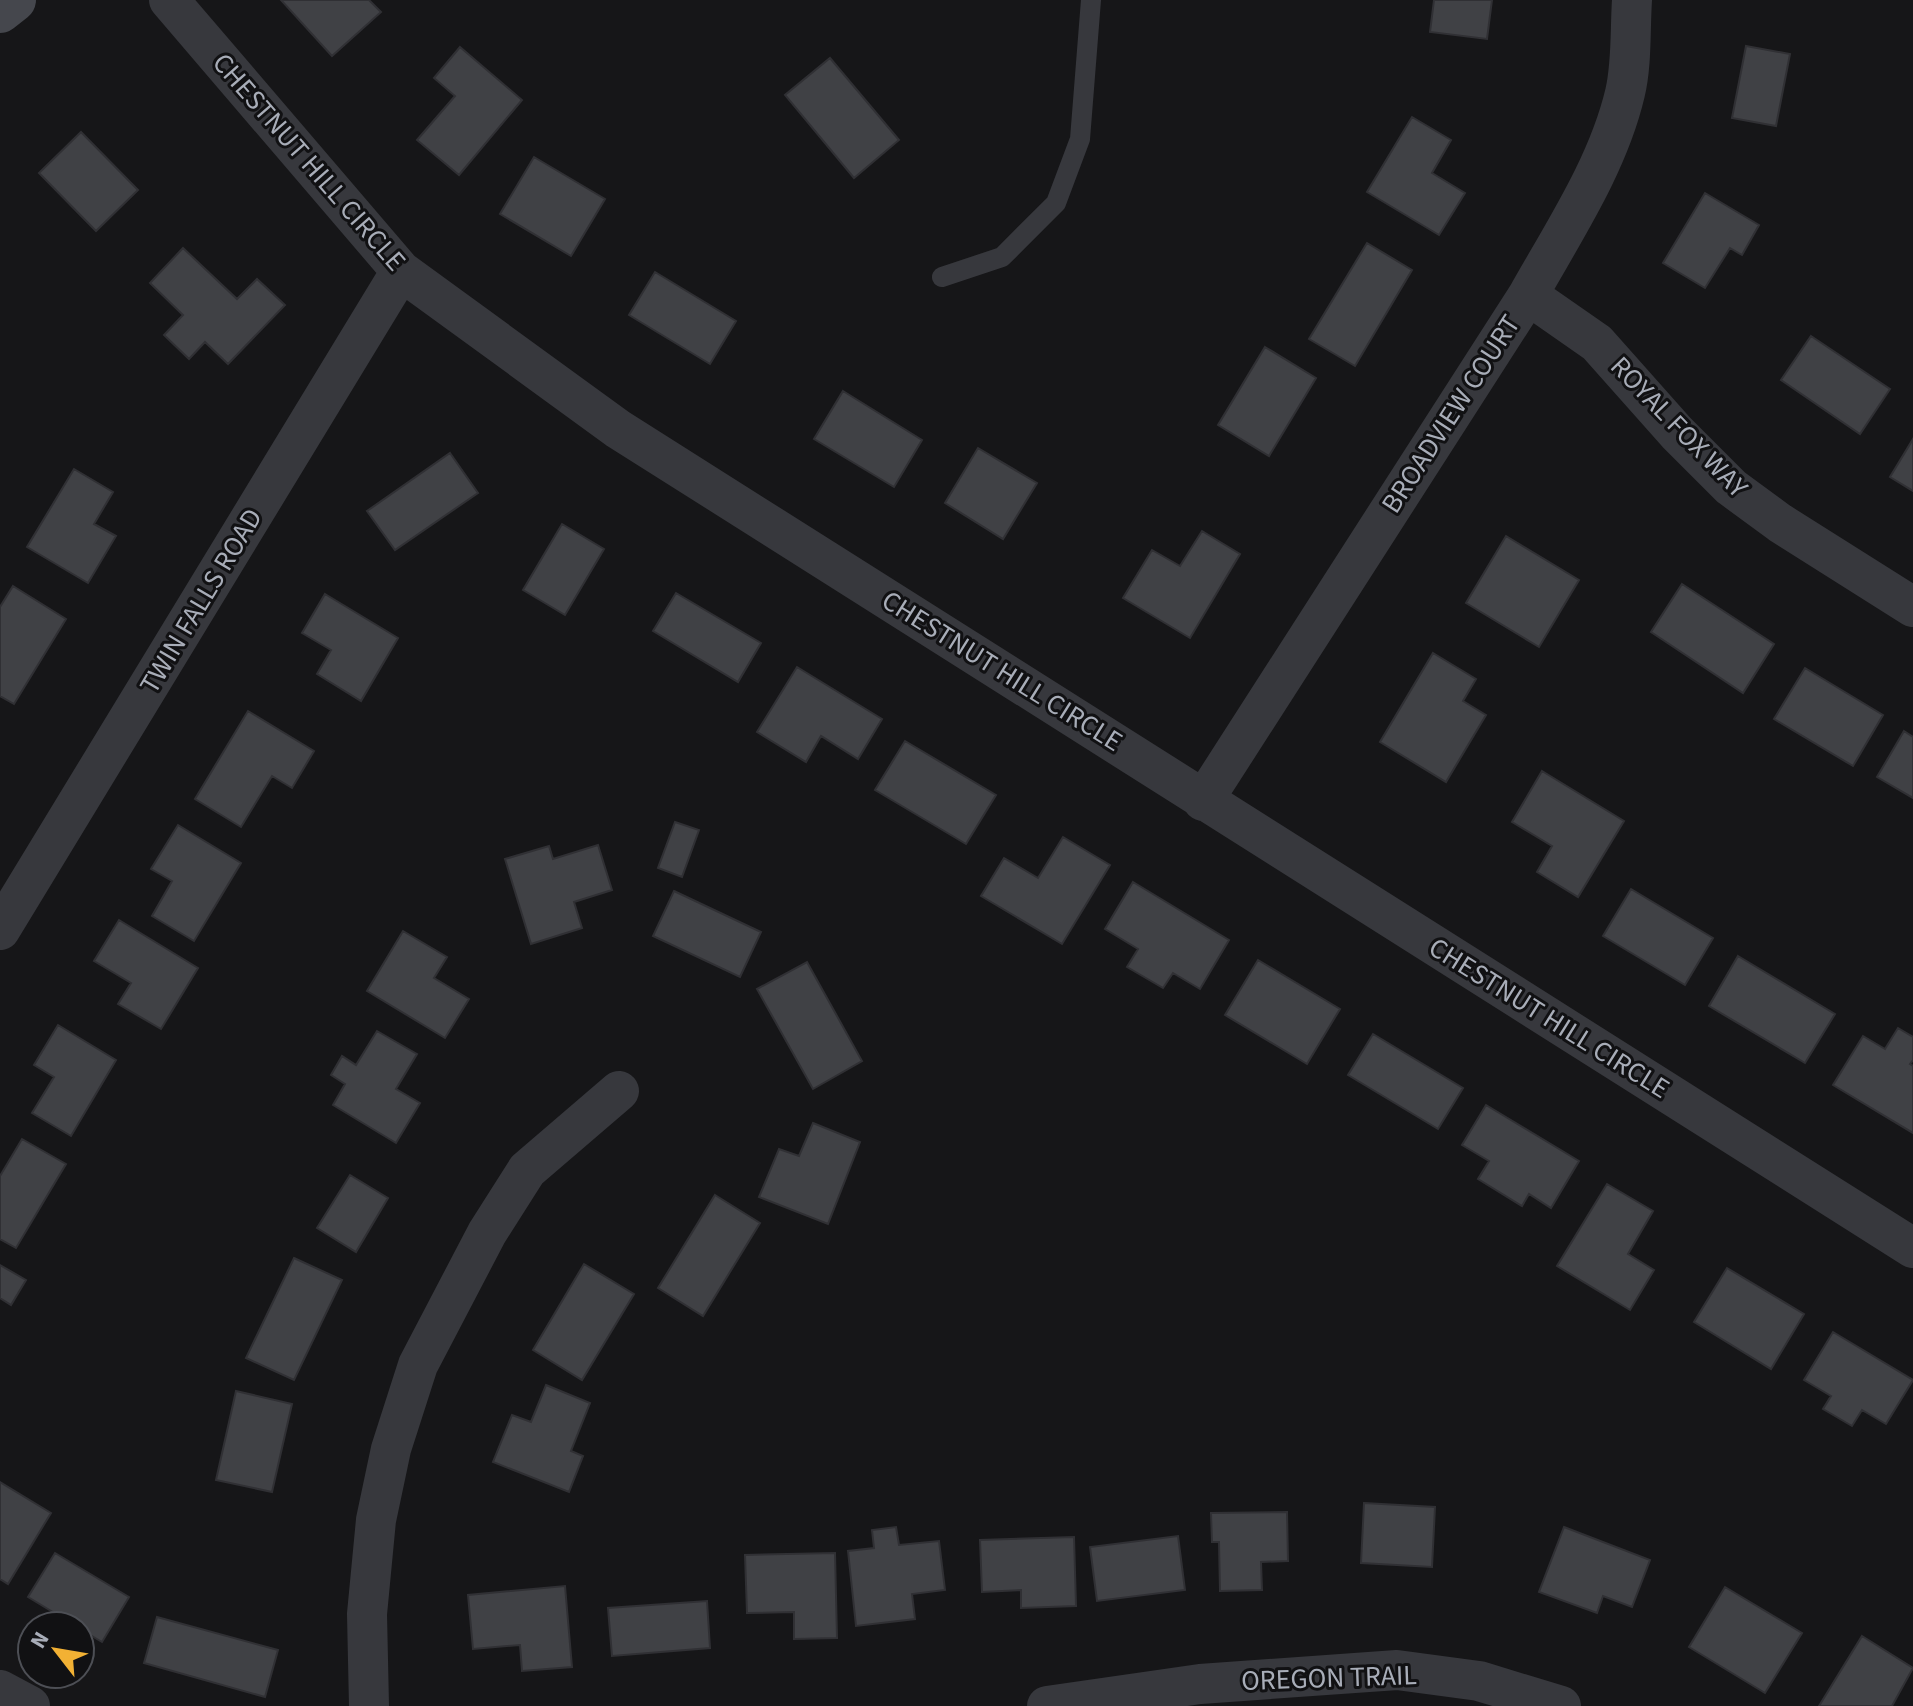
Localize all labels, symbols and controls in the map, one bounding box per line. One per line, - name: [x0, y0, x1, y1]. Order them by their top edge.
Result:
- street label: CHESTNUT HILL CIRCLE: [203, 44, 415, 280]
- street label: BROADVIEW COURT: [1372, 307, 1530, 521]
- street label: ROYAL FOX WAY: [1601, 347, 1757, 507]
- street label: TWIN FALLS ROAD: [130, 501, 272, 701]
- street label: CHESTNUT HILL CIRCLE: [874, 581, 1130, 761]
- street label: CHESTNUT HILL CIRCLE: [1421, 928, 1677, 1108]
- north arrow: [16, 1610, 96, 1690]
- text: N: [22, 1626, 57, 1655]
- street label: OREGON TRAIL: [1240, 1655, 1418, 1701]

